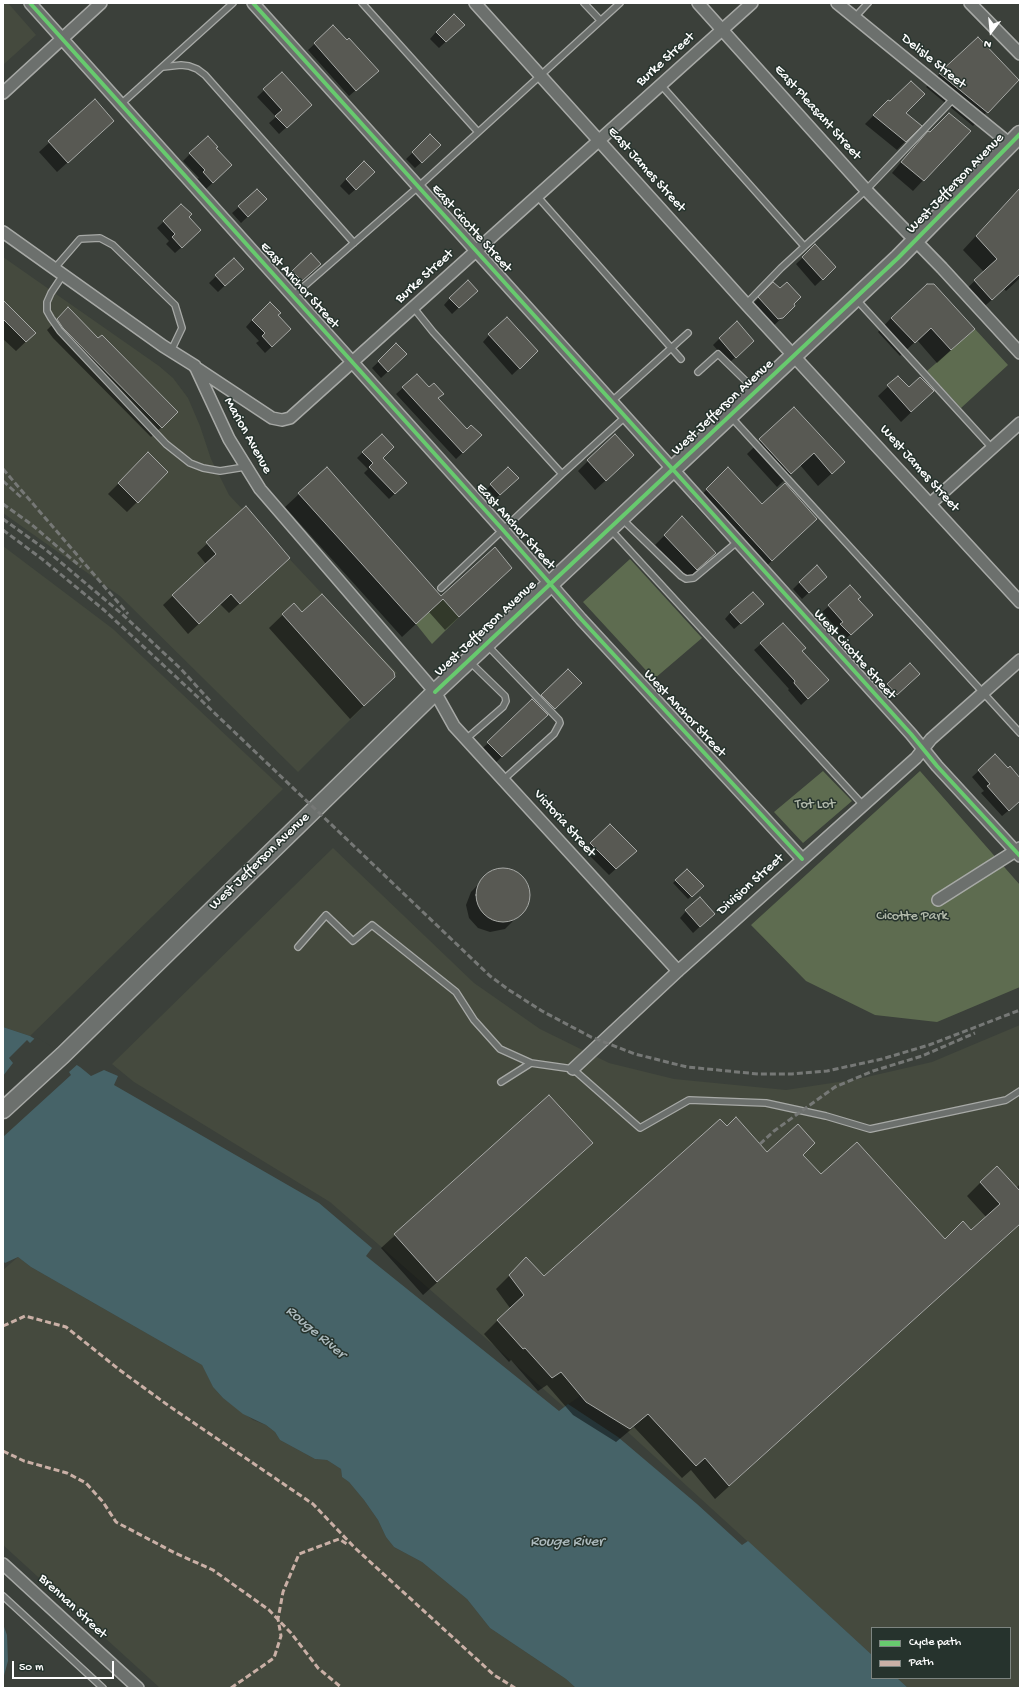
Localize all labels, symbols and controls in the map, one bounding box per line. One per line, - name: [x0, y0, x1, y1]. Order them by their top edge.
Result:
- north arrow: [971, 12, 1011, 52]
- street label: Burke Street: [633, 29, 699, 91]
- street label: Delisle Street: [897, 31, 969, 93]
- text: N: [983, 37, 993, 50]
- street label: East Pleasant Street: [770, 62, 864, 164]
- street label: East James Street: [603, 124, 689, 216]
- street label: West Jefferson Avenue: [904, 130, 1008, 238]
- street label: East Cicotte Street: [427, 182, 515, 276]
- street label: East Anchor Street: [256, 239, 342, 333]
- street label: Burke Street: [392, 246, 458, 308]
- street label: West Jefferson Avenue: [669, 356, 777, 460]
- street label: Marion Avenue: [219, 395, 275, 477]
- street label: West James Street: [875, 422, 963, 516]
- street label: East Anchor Street: [472, 480, 558, 574]
- street label: West Jefferson Avenue: [432, 577, 540, 681]
- street label: West Cicotte Street: [809, 607, 899, 703]
- street label: West Anchor Street: [639, 667, 729, 761]
- street label: Victoria Street: [529, 787, 599, 861]
- park label: Tot Lot: [795, 797, 835, 813]
- street label: West Jefferson Avenue: [206, 810, 314, 914]
- street label: Division Street: [714, 851, 788, 919]
- park label: Cicotte Park: [876, 909, 948, 925]
- water label: Rouge River: [281, 1303, 349, 1363]
- water label: Rouge River: [530, 1534, 604, 1552]
- street label: Brennan Street: [34, 1571, 110, 1643]
- legend: [871, 1627, 1011, 1679]
- text: Cycle path: [909, 1636, 961, 1650]
- scale bar: [14, 1653, 116, 1679]
- text: Path: [909, 1656, 934, 1670]
- text: 50 m: [19, 1661, 44, 1675]

